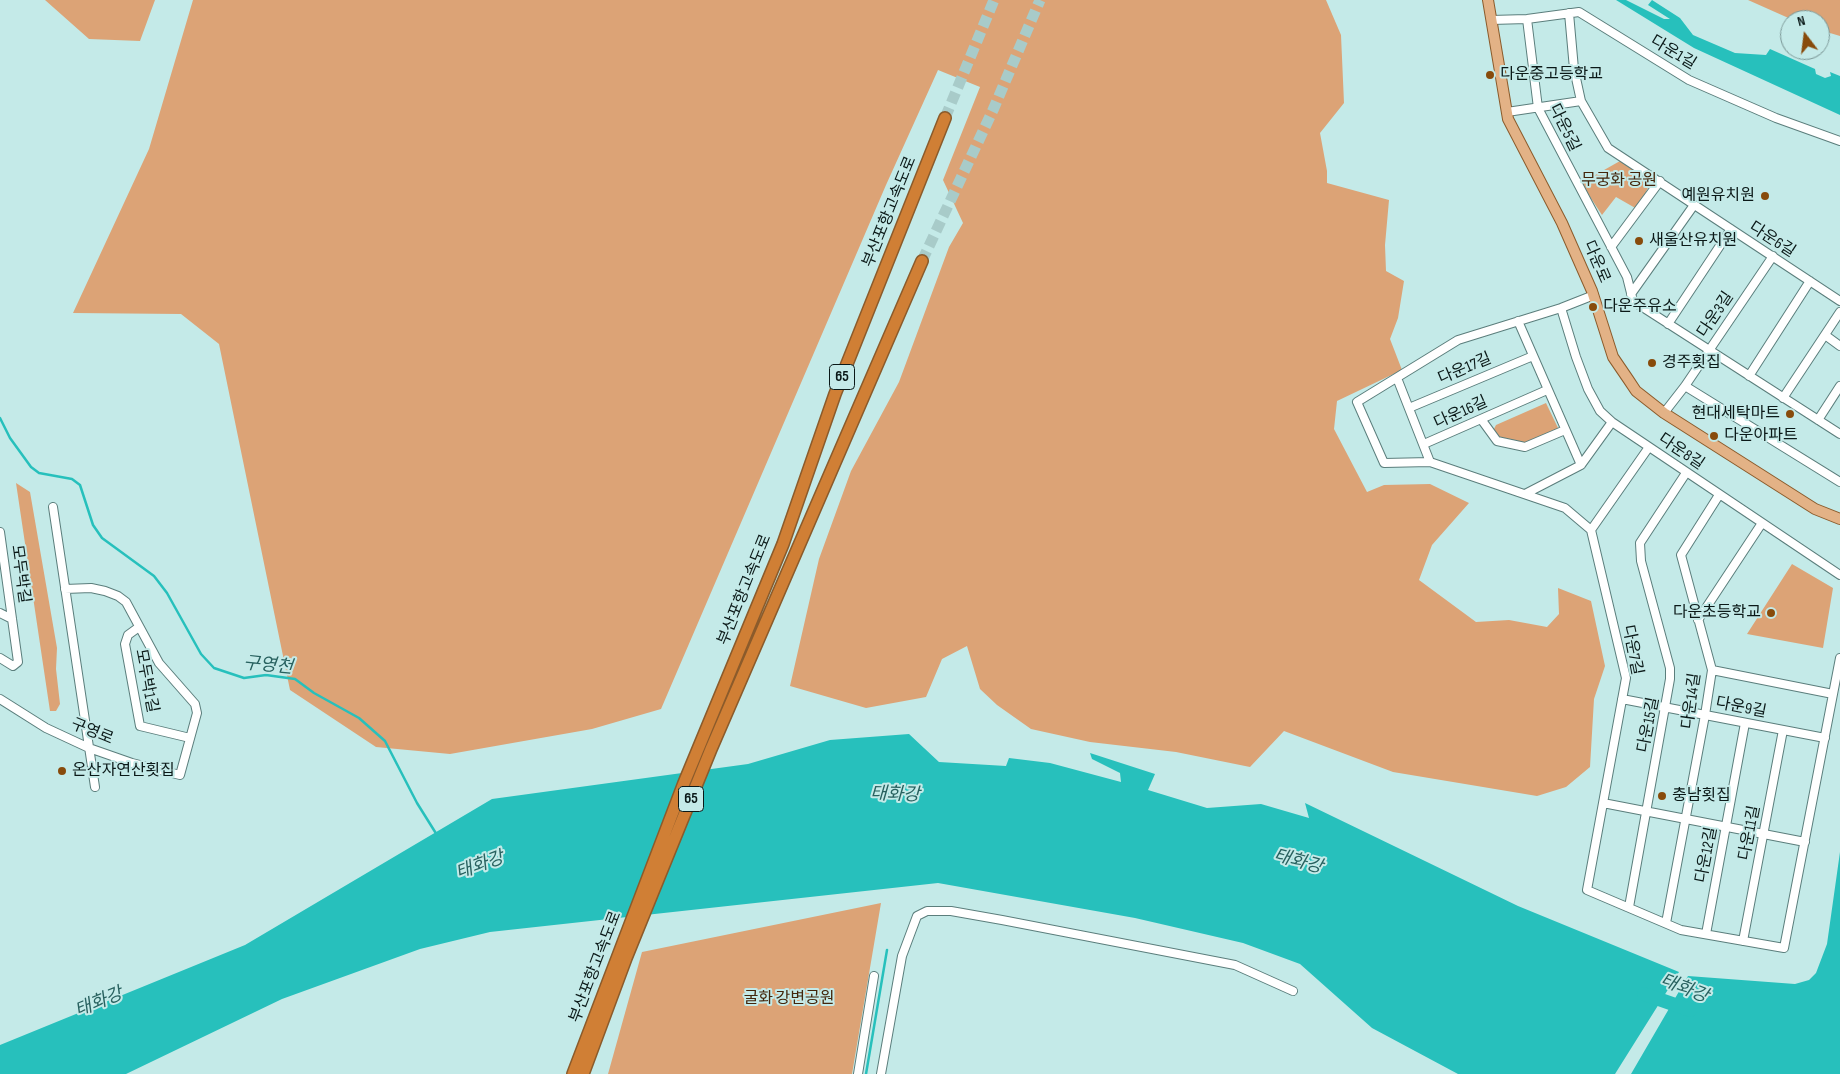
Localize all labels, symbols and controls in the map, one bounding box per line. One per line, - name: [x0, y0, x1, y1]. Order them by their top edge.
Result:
- north arrow: [1780, 10, 1830, 60]
- text: N: [1795, 12, 1807, 30]
- street label: 다운1길: [1647, 32, 1699, 74]
- place label: 다운중고등학교: [1500, 65, 1603, 85]
- marker: 다운중고등학교: [1484, 69, 1496, 81]
- street label: 다운5길: [1544, 101, 1584, 155]
- street label: 부산포항고속도로: [859, 154, 921, 270]
- park label: 무궁화 공원: [1581, 171, 1657, 191]
- place label: 예원유치원: [1681, 186, 1755, 206]
- marker: 예원유치원: [1759, 190, 1771, 202]
- street label: 다운6길: [1745, 218, 1799, 262]
- place label: 새울산유치원: [1649, 231, 1737, 251]
- marker: 새울산유치원: [1633, 235, 1645, 247]
- street label: 다운로: [1579, 238, 1613, 286]
- street label: 다운3길: [1694, 289, 1738, 341]
- place label: 다운주유소: [1603, 297, 1677, 317]
- marker: 다운주유소: [1587, 301, 1599, 313]
- street label: 다운17길: [1435, 349, 1495, 389]
- place label: 경주횟집: [1662, 353, 1721, 373]
- marker: 경주횟집: [1646, 357, 1658, 369]
- road number: 65: [830, 364, 854, 390]
- street label: 다운16길: [1431, 393, 1491, 433]
- place label: 현대세탁마트: [1692, 404, 1780, 424]
- marker: 현대세탁마트: [1784, 408, 1796, 420]
- place label: 다운아파트: [1724, 426, 1798, 446]
- street label: 다운8길: [1654, 430, 1708, 474]
- marker: 다운아파트: [1708, 430, 1720, 442]
- street label: 부산포항고속도로: [714, 532, 776, 648]
- street label: 모두박길: [6, 544, 34, 604]
- place label: 다운초등학교: [1673, 603, 1761, 623]
- marker: 다운초등학교: [1765, 607, 1777, 619]
- street label: 다운7길: [1618, 623, 1646, 677]
- street label: 모두박1길: [130, 648, 162, 714]
- water label: 구영천: [242, 653, 294, 679]
- street label: 다운14길: [1679, 672, 1705, 730]
- street label: 다운9길: [1714, 694, 1768, 722]
- street label: 다운15길: [1634, 696, 1664, 754]
- street label: 구영로: [68, 715, 116, 749]
- place label: 온산자연산횟집: [72, 761, 175, 781]
- marker: 온산자연산횟집: [56, 765, 68, 777]
- water label: 태화강: [870, 783, 920, 807]
- road number: 65: [678, 786, 704, 812]
- place label: 충남횟집: [1672, 786, 1731, 806]
- marker: 충남횟집: [1656, 790, 1668, 802]
- street label: 다운11길: [1735, 804, 1765, 862]
- street label: 다운12길: [1692, 825, 1722, 885]
- water label: 태화강: [1271, 845, 1325, 879]
- water label: 태화강: [453, 847, 507, 885]
- street label: 부산포항고속도로: [566, 909, 626, 1025]
- water label: 태화강: [1657, 970, 1711, 1008]
- water label: 태화강: [72, 984, 126, 1022]
- park label: 굴화 강변공원: [744, 989, 834, 1009]

